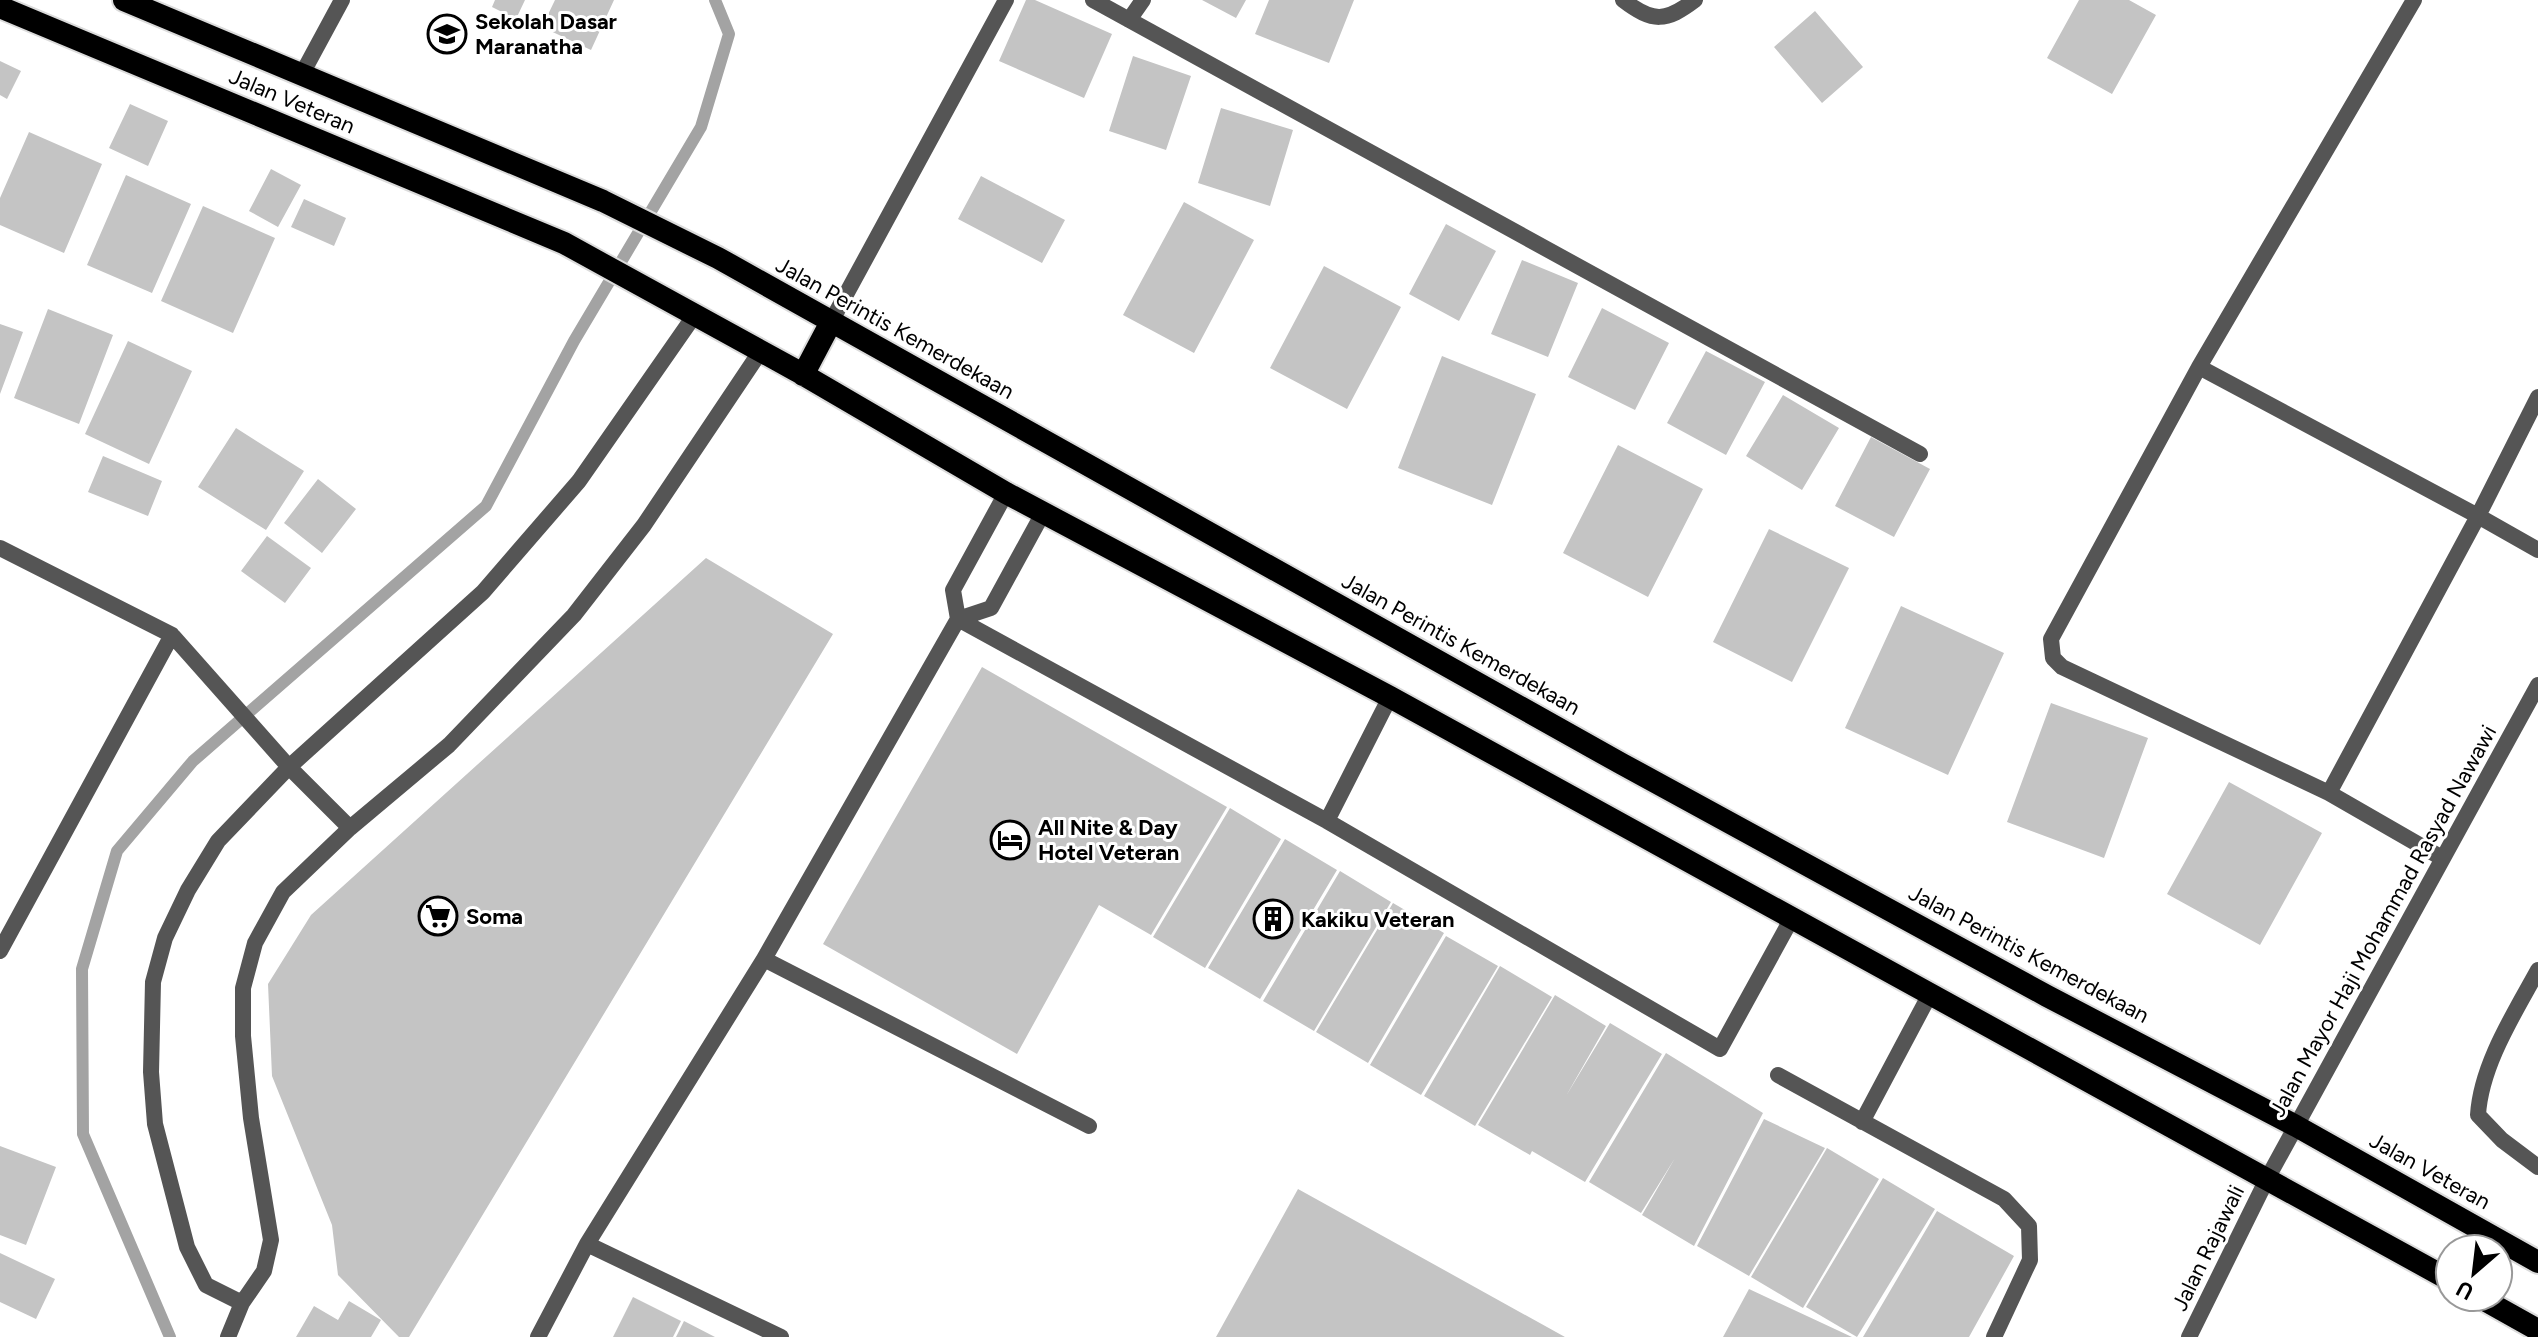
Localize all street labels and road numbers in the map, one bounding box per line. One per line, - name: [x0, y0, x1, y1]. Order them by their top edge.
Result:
- street label: Jalan Veteran: [225, 62, 359, 140]
- street label: Jalan Perintis Kemerdekaan: [771, 251, 1019, 405]
- street label: Jalan Perintis Kemerdekaan: [1337, 567, 1585, 721]
- street label: Jalan Mayor Haji Mohammad Rasyad Nawawi: [2264, 720, 2502, 1122]
- street label: Jalan Perintis Kemerdekaan: [1904, 879, 2154, 1029]
- street label: Jalan Veteran: [2365, 1127, 2495, 1215]
- street label: Jalan Rajawali: [2166, 1181, 2250, 1315]

